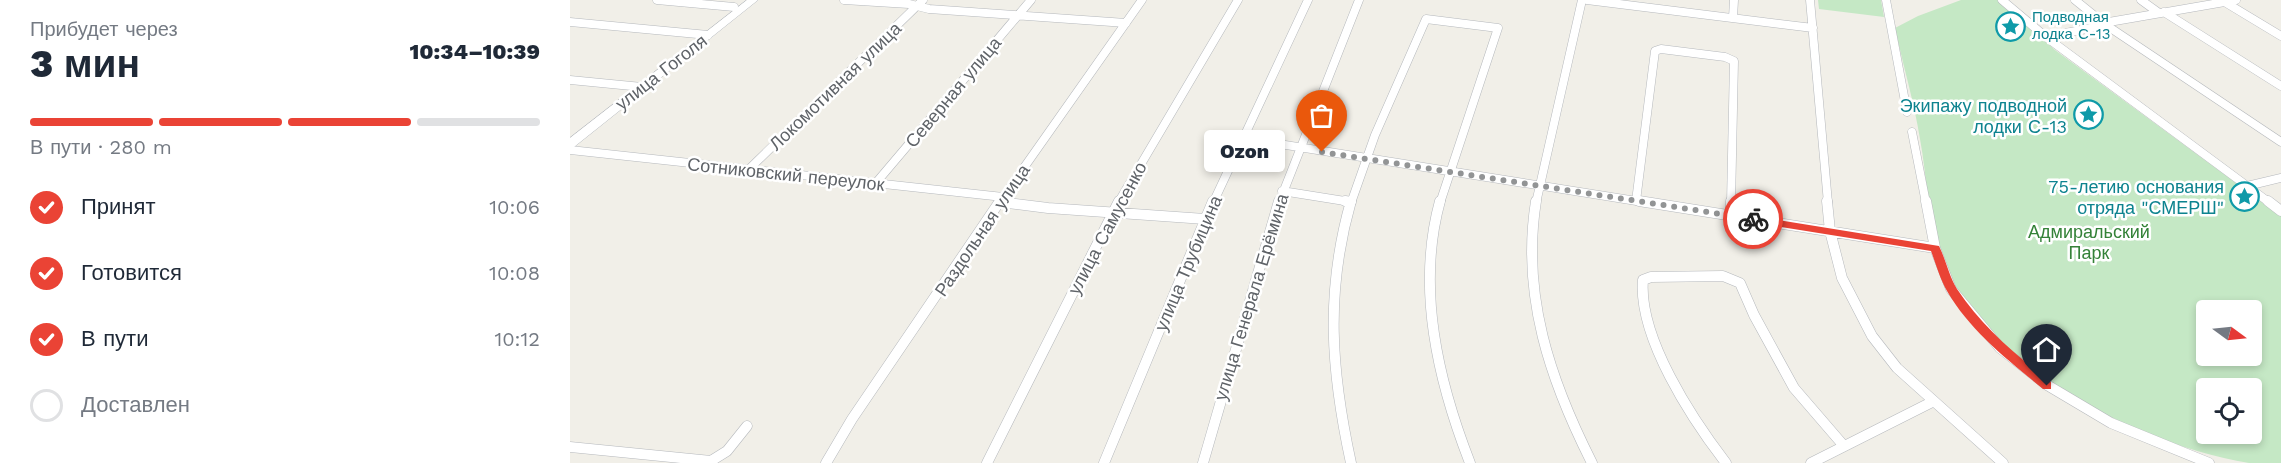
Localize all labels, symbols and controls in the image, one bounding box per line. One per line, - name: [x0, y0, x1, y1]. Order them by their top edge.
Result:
- place label: Подводная лодка С-13: [2032, 8, 2111, 43]
- place icon: Подводная лодка С-13: [1995, 10, 2027, 42]
- text: Прибудет через: [30, 17, 178, 41]
- street label: Локомотивная улица: [765, 17, 906, 154]
- street label: улица Гоголя: [611, 30, 711, 114]
- street label: Северная улица: [901, 32, 1006, 151]
- text: 10:34–10:39: [409, 39, 540, 64]
- text: 3 мин: [30, 41, 140, 86]
- pin: [1296, 90, 1347, 152]
- place label: Экипажу подводной лодки С-13: [1900, 95, 2067, 137]
- icon: bag: [1305, 99, 1338, 132]
- place icon: Экипажу подводной лодки С-13: [2072, 99, 2104, 131]
- callout: Ozon: [1205, 131, 1286, 173]
- text: В пути · 280 m: [30, 135, 172, 159]
- text: Ozon: [1220, 139, 1269, 163]
- street label: Сотниковский переулок: [686, 153, 886, 195]
- street label: улица Самусенко: [1063, 158, 1151, 298]
- street label: Раздольная улица: [930, 159, 1034, 300]
- place label: 75-летию основания отряда "СМЕРШ": [2048, 176, 2224, 218]
- place icon: 75-летию основания отряда "СМЕРШ": [2229, 180, 2261, 212]
- courier: [1723, 189, 1783, 249]
- street label: улица Генерала Ерёмина: [1209, 190, 1293, 403]
- icon: check: [30, 191, 63, 224]
- street label: улица Трубицина: [1150, 191, 1226, 334]
- text: Принят: [81, 194, 155, 219]
- text: 10:06: [489, 195, 540, 219]
- icon: bike: [1737, 203, 1770, 236]
- park label: Адмиральский Парк: [2028, 221, 2150, 263]
- icon: check: [30, 257, 63, 290]
- text: Готовится: [81, 260, 182, 285]
- text: 10:08: [489, 261, 540, 285]
- north arrow: [2196, 300, 2262, 366]
- map controls: [2196, 300, 2262, 444]
- icon: check: [30, 323, 63, 356]
- pin: [2021, 324, 2072, 386]
- text: В пути: [81, 326, 148, 351]
- text: 10:12: [494, 327, 540, 351]
- icon: home: [2030, 333, 2063, 366]
- button: locate: [2196, 378, 2262, 444]
- text: Доставлен: [81, 392, 190, 417]

